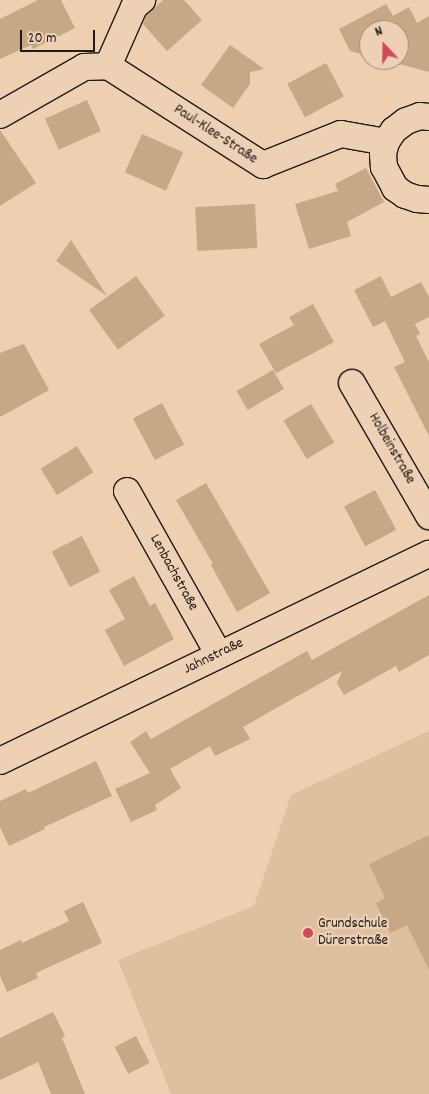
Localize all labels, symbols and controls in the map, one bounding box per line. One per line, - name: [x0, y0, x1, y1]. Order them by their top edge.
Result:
- scale bar: [22, 20, 98, 52]
- north arrow: [359, 20, 409, 70]
- text: N: [372, 21, 386, 43]
- text: 20 m: [28, 28, 56, 50]
- street label: Paul-Klee-Straße: [170, 101, 260, 169]
- street label: Holbeinstraße: [363, 410, 419, 488]
- street label: Lenbachstraße: [145, 532, 201, 614]
- street label: Jahnstraße: [181, 635, 247, 679]
- place label: Grundschule Dürerstraße: [318, 915, 388, 950]
- marker: Grundschule Dürerstraße: [302, 927, 314, 939]

